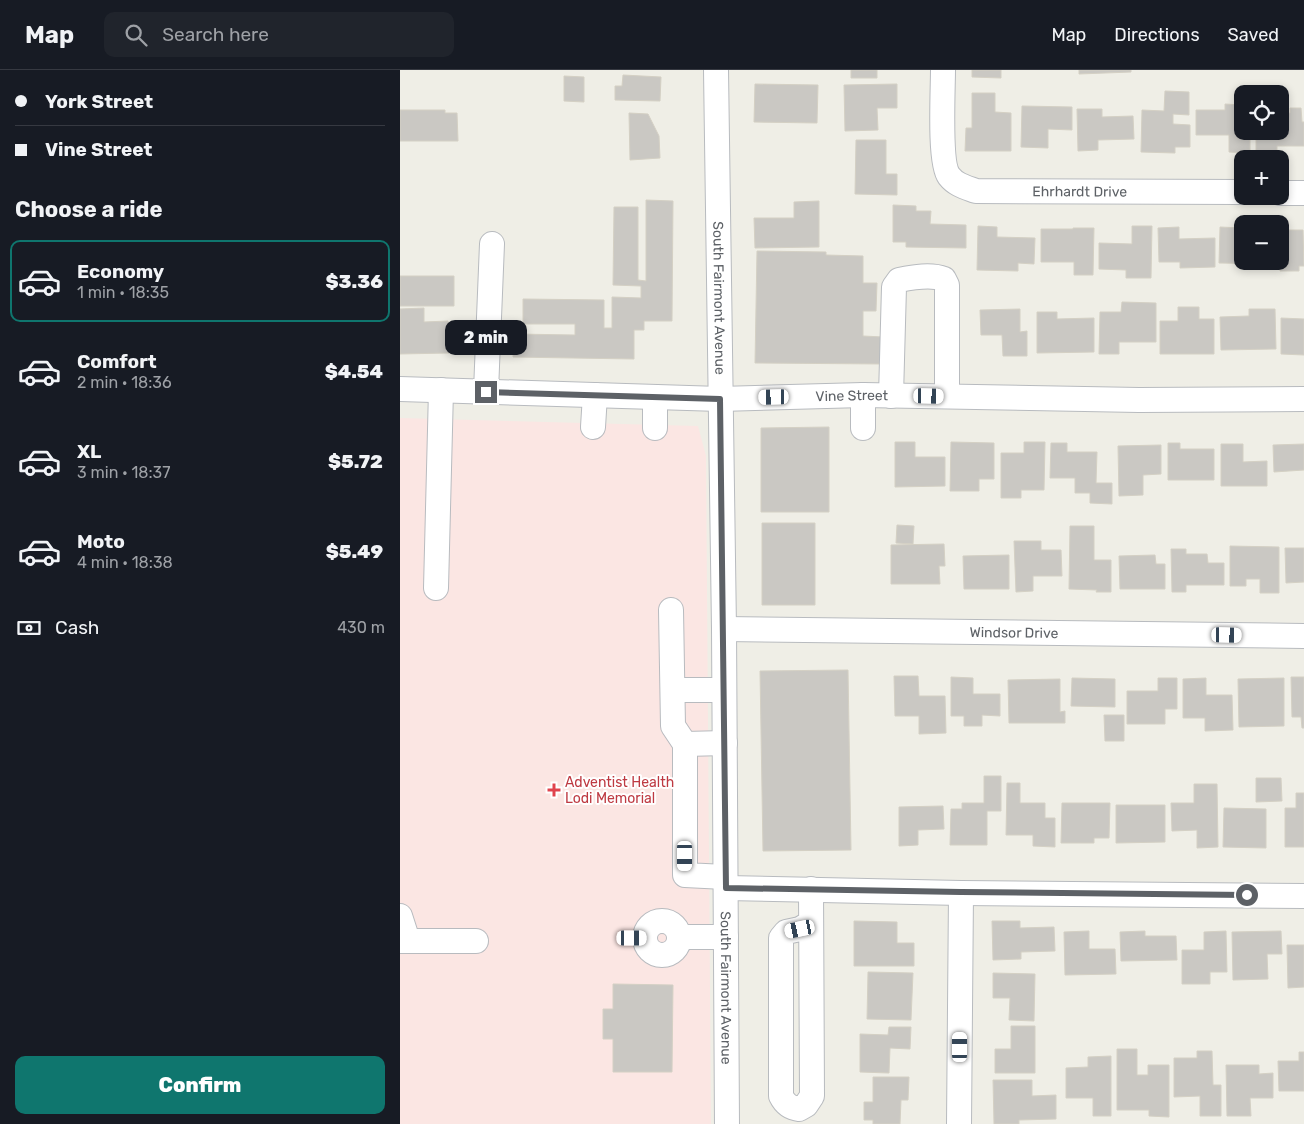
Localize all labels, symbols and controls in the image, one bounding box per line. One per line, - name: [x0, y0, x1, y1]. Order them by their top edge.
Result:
- search box: [104, 12, 454, 57]
- text: Map: [25, 21, 74, 49]
- icon: search: [122, 21, 150, 49]
- text: Search here: [162, 23, 269, 46]
- text: Map: [1051, 24, 1086, 46]
- text: Directions: [1114, 24, 1200, 46]
- text: Saved: [1228, 24, 1279, 46]
- map controls: [1234, 85, 1289, 270]
- button: locate: [1234, 85, 1289, 140]
- text: York Street: [45, 90, 153, 113]
- text: Vine Street: [45, 138, 152, 161]
- button: +: [1234, 150, 1289, 205]
- street label: Ehrhardt Drive: [1032, 183, 1127, 200]
- text: Choose a ride: [15, 196, 162, 223]
- button: −: [1234, 215, 1289, 270]
- street label: South Fairmont Avenue: [710, 221, 729, 375]
- icon: car: [17, 259, 62, 304]
- text: Economy: [77, 260, 164, 283]
- text: $3.36: [326, 270, 383, 293]
- text: 1 min · 18:35: [77, 283, 169, 302]
- callout: 2 min: [445, 320, 527, 354]
- text: 2 min: [464, 328, 508, 347]
- icon: car: [17, 349, 62, 394]
- text: Comfort: [77, 350, 157, 373]
- text: $4.54: [325, 360, 383, 383]
- text: 2 min · 18:36: [77, 373, 172, 392]
- route end: [475, 381, 497, 403]
- street label: Vine Street: [815, 386, 889, 405]
- car: [913, 388, 944, 404]
- car: [758, 389, 789, 405]
- icon: car: [17, 439, 62, 484]
- text: XL: [77, 440, 101, 463]
- text: $5.72: [328, 450, 383, 473]
- text: 3 min · 18:37: [77, 463, 170, 482]
- icon: car: [17, 529, 62, 574]
- text: Moto: [77, 530, 125, 553]
- text: $5.49: [326, 540, 383, 563]
- text: 4 min · 18:38: [77, 553, 173, 572]
- icon: cash: [15, 614, 43, 642]
- text: Cash: [55, 616, 99, 639]
- text: 430 m: [337, 618, 385, 637]
- street label: Windsor Drive: [969, 623, 1059, 642]
- car: [1211, 627, 1242, 643]
- place label: Adventist Health Lodi Memorial: [565, 774, 674, 807]
- marker: Adventist Health Lodi Memorial: [547, 783, 561, 797]
- car: [677, 841, 692, 871]
- route start: [1236, 884, 1258, 906]
- street label: South Fairmont Avenue: [717, 911, 735, 1065]
- car: [783, 919, 816, 939]
- car: [617, 931, 647, 946]
- car: [952, 1032, 967, 1062]
- button: Confirm: [15, 1056, 385, 1114]

